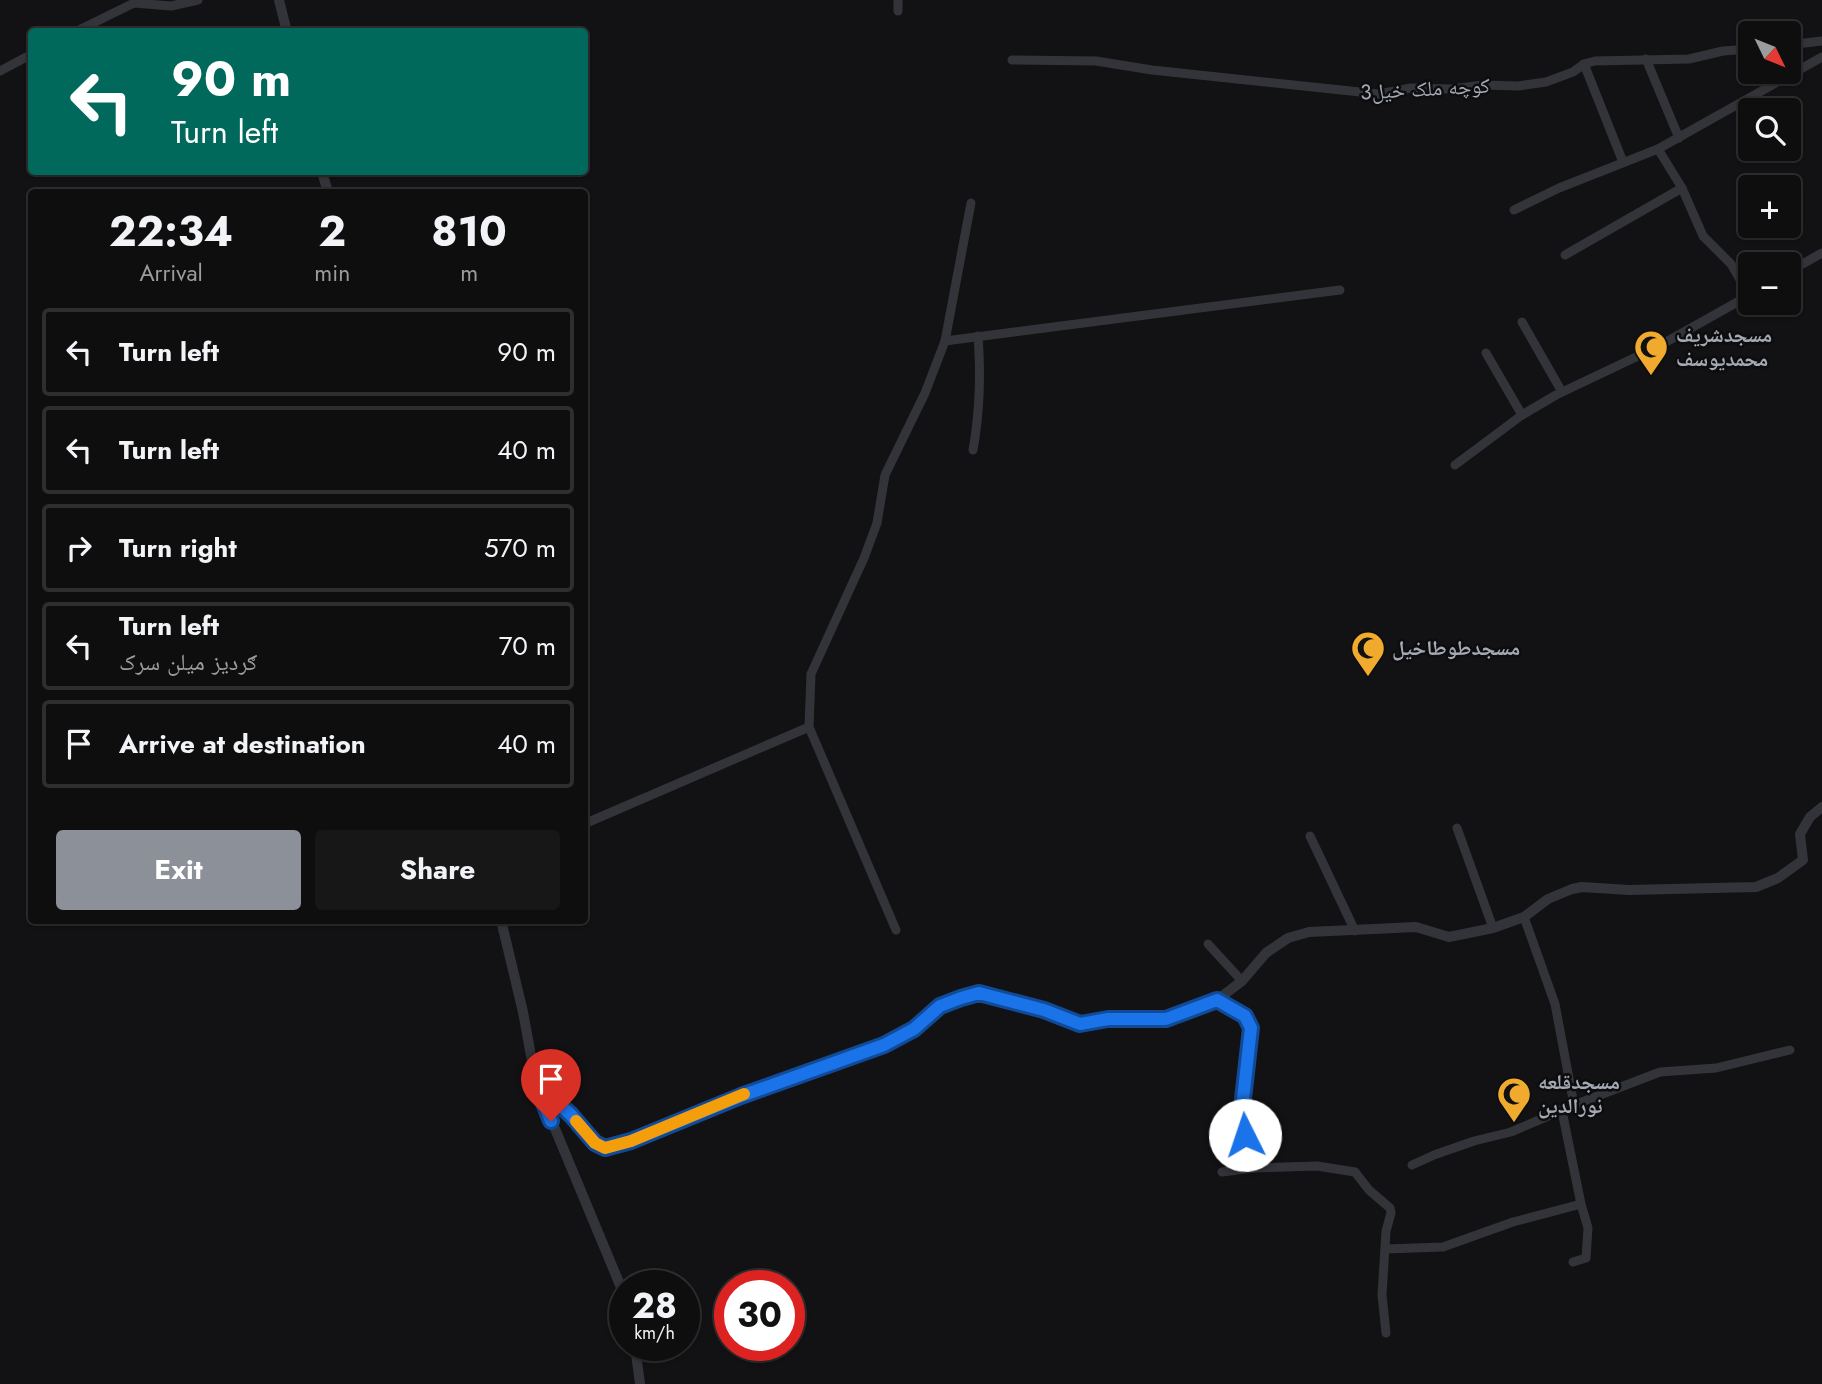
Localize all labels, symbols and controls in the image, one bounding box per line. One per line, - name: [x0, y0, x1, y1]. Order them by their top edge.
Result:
- north arrow: [1738, 21, 1801, 84]
- map controls: [1738, 21, 1801, 315]
- text: 90 m: [171, 44, 291, 114]
- icon: left: [56, 56, 147, 147]
- street label: کوچه ملک خیل3: [1359, 71, 1491, 107]
- button: search: [1738, 98, 1801, 161]
- text: Turn left: [171, 109, 278, 155]
- button: +: [1738, 175, 1801, 238]
- text: 22:34: [109, 201, 233, 262]
- text: 2: [318, 201, 346, 262]
- text: 810: [431, 201, 507, 262]
- button: −: [1738, 252, 1801, 315]
- text: Arrival: [139, 256, 203, 290]
- text: min: [314, 256, 350, 290]
- text: m: [460, 256, 478, 290]
- place label: مسجدشریف محمدیوسف: [1676, 320, 1772, 374]
- mosque icon: مسجدشریف محمدیوسف: [1632, 328, 1670, 377]
- icon: left: [60, 333, 98, 371]
- text: Turn left: [119, 333, 219, 371]
- text: 90 m: [497, 333, 556, 371]
- icon: left: [60, 431, 98, 469]
- text: Turn left: [119, 431, 219, 469]
- text: 40 m: [497, 431, 556, 469]
- icon: right: [60, 529, 98, 567]
- text: Turn right: [119, 529, 237, 567]
- text: 570 m: [484, 529, 556, 567]
- text: Turn left: [119, 607, 219, 645]
- icon: left: [60, 627, 98, 665]
- text: 70 m: [499, 627, 556, 665]
- mosque icon: مسجدطوطاخیل: [1349, 629, 1387, 678]
- place label: مسجدطوطاخیل: [1392, 633, 1520, 663]
- text: ګردیز میلن سرک: [119, 645, 257, 679]
- icon: arrive: [60, 725, 98, 763]
- text: Arrive at destination: [119, 725, 366, 763]
- text: 40 m: [497, 725, 556, 763]
- button: Exit: [56, 830, 301, 910]
- button: Share: [315, 830, 560, 910]
- pin: [521, 1049, 581, 1121]
- icon: arrive: [532, 1060, 570, 1098]
- place label: مسجدقلعه نورالدین: [1538, 1067, 1620, 1121]
- mosque icon: مسجدقلعه نورالدین: [1495, 1075, 1533, 1124]
- position arrow: [1208, 1098, 1282, 1172]
- speed limit sign: 30: [714, 1270, 805, 1361]
- text: 28: [632, 1281, 677, 1331]
- text: km/h: [634, 1320, 675, 1346]

